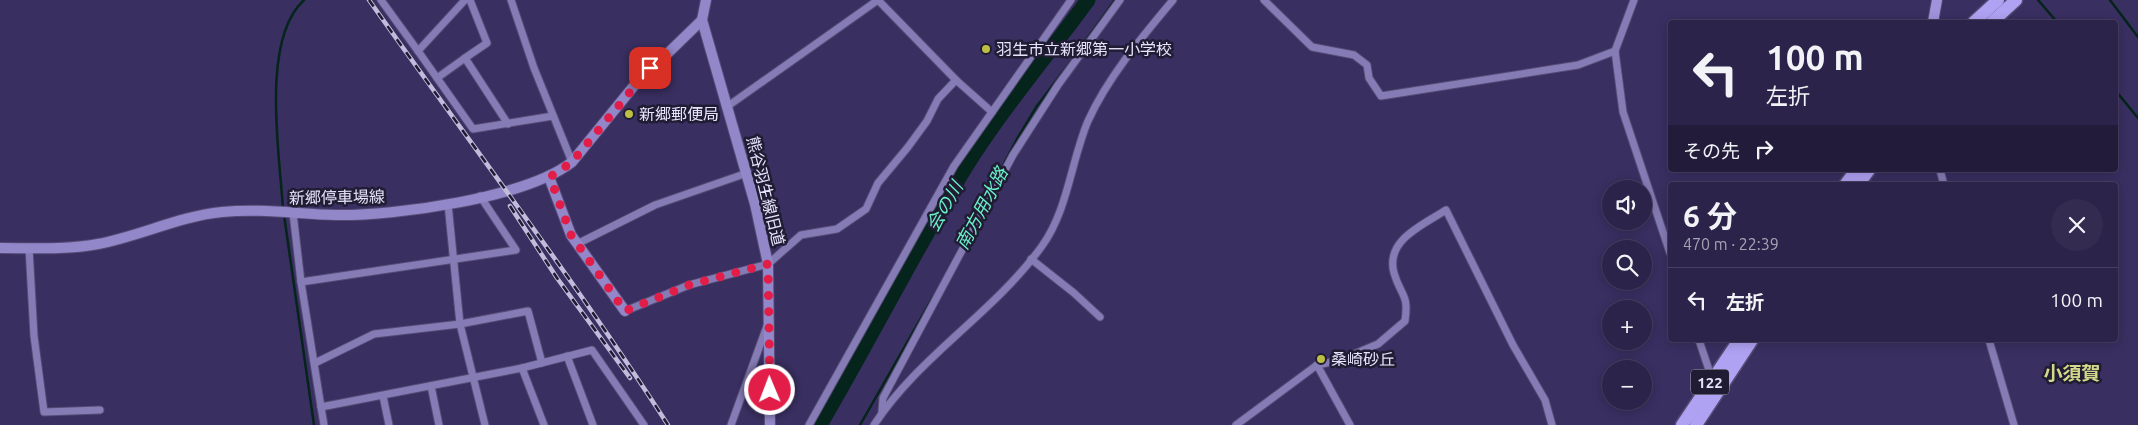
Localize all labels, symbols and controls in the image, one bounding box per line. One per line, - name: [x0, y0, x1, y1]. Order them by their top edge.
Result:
- text: 100 m: [1766, 37, 1864, 77]
- place label: 羽生市立新郷第一小学校: [996, 40, 1172, 58]
- icon: left: [1683, 40, 1748, 105]
- marker: 羽生市立新郷第一小学校: [980, 43, 992, 55]
- pin: [629, 47, 671, 89]
- icon: arrive: [636, 54, 664, 82]
- text: 左折: [1766, 83, 1810, 108]
- place label: 新郷郵便局: [639, 105, 719, 123]
- marker: 新郷郵便局: [623, 108, 635, 120]
- street label: 熊谷羽生線旧道: [744, 134, 788, 248]
- icon: right: [1750, 135, 1778, 163]
- text: その先: [1683, 140, 1740, 162]
- water label: 南方用水路: [951, 162, 1012, 252]
- water label: 会の川: [922, 176, 967, 234]
- map controls: [1602, 180, 1652, 410]
- button: sound: [1602, 180, 1652, 230]
- street label: 新郷停車場線: [289, 187, 385, 207]
- text: 6 分: [1683, 199, 1737, 233]
- button: close: [2051, 199, 2103, 251]
- text: 470 m · 22:39: [1683, 235, 1779, 253]
- button: search: [1602, 240, 1652, 290]
- icon: left: [1683, 286, 1711, 314]
- text: 100 m: [2050, 289, 2103, 311]
- text: 左折: [1726, 291, 1764, 313]
- button: +: [1602, 300, 1652, 350]
- place label: 桑崎砂丘: [1331, 350, 1395, 368]
- marker: 桑崎砂丘: [1315, 353, 1327, 365]
- button: −: [1602, 360, 1652, 410]
- district label: 小須賀: [2043, 362, 2101, 384]
- position arrow: [743, 363, 795, 415]
- road number: 122: [1691, 370, 1729, 394]

